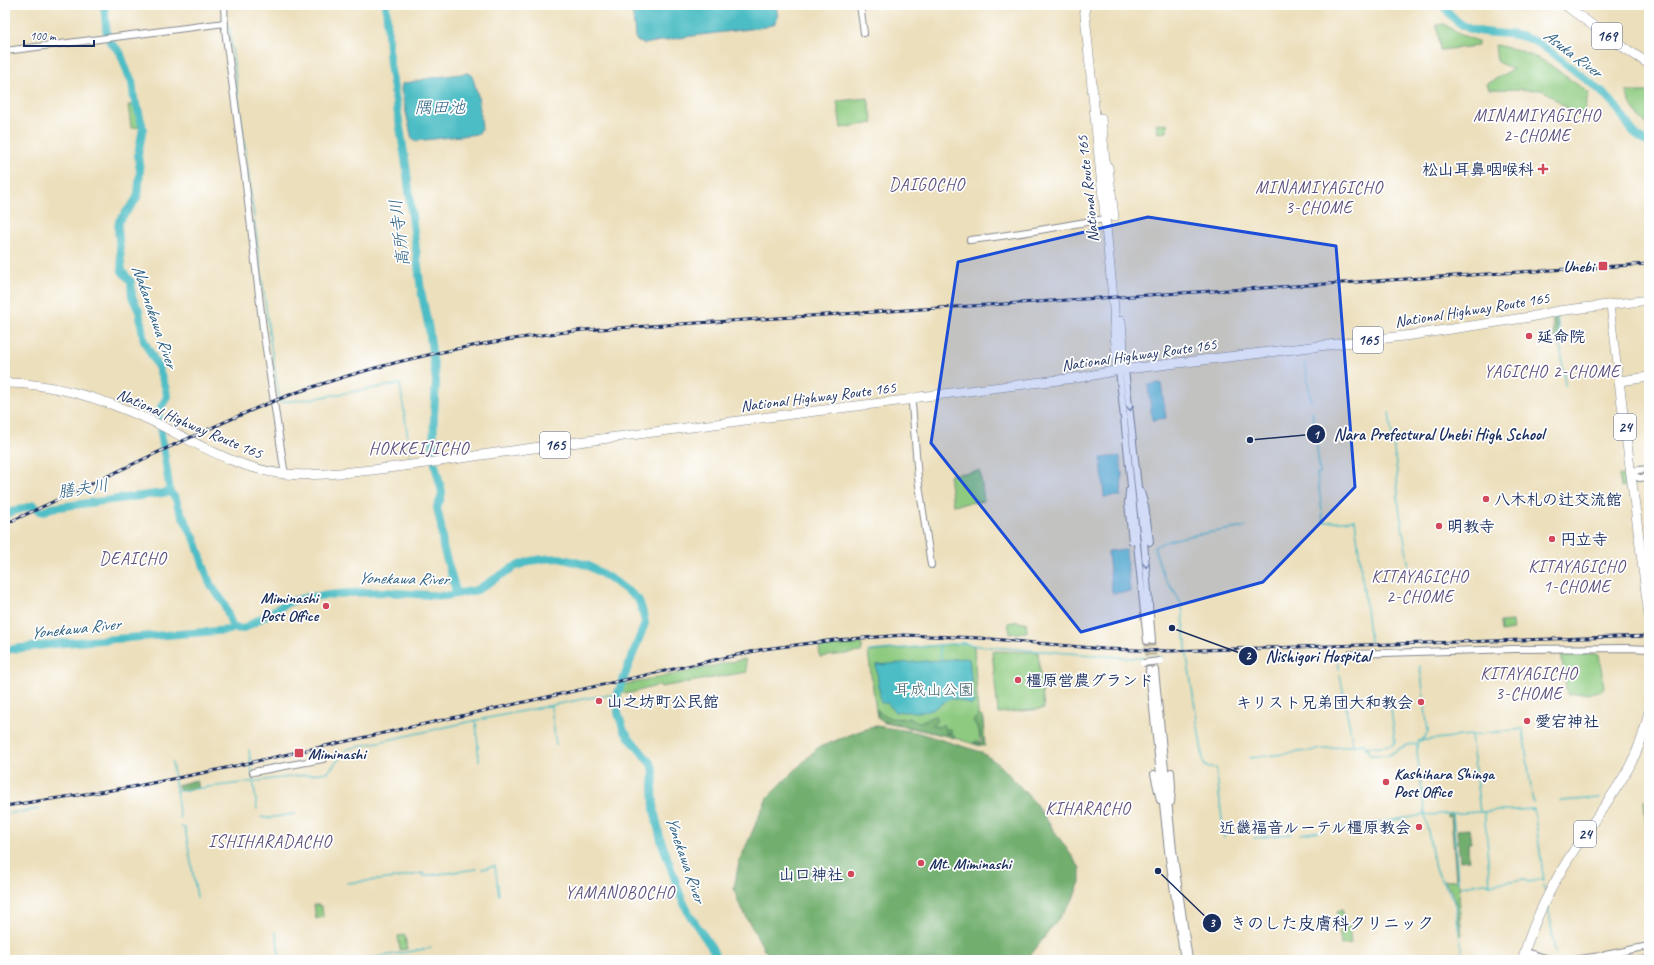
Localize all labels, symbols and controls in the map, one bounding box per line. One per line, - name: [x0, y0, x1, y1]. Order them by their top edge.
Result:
- scale bar: [24, 22, 94, 48]
- road number: 169: [1592, 23, 1622, 49]
- water label: Asuka River: [1540, 25, 1608, 84]
- text: 100 m: [30, 28, 57, 44]
- water label: 隅田池: [415, 97, 466, 118]
- district label: MINAMIYAGICHO 2-CHOME: [1473, 105, 1602, 146]
- street label: National Route 165: [1072, 134, 1104, 243]
- place label: 松山耳鼻咽喉科: [1422, 160, 1534, 180]
- marker: 松山耳鼻咽喉科: [1537, 163, 1549, 175]
- district label: DAIGOCHO: [889, 174, 967, 195]
- district label: MINAMIYAGICHO 3-CHOME: [1255, 177, 1384, 218]
- water label: 高所寺川: [385, 198, 414, 268]
- place label: Unebi: [1563, 257, 1596, 277]
- marker: Unebi: [1597, 260, 1609, 272]
- water label: Nakanokawa River: [127, 262, 183, 373]
- street label: National Highway Route 165: [1393, 288, 1552, 332]
- road number: 165: [1353, 327, 1383, 353]
- place label: 延命院: [1537, 327, 1585, 347]
- marker: 延命院: [1524, 331, 1534, 341]
- street label: National Highway Route 165: [1060, 334, 1219, 376]
- district label: YAGICHO 2-CHOME: [1484, 361, 1621, 382]
- street label: National Highway Route 165: [739, 377, 898, 416]
- street label: National Highway Route 165: [114, 384, 266, 464]
- one-way arrow: [1125, 405, 1134, 411]
- road number: 24: [1614, 414, 1636, 440]
- callout: Nara Prefectural Unebi High School: [1306, 420, 1553, 449]
- text: Nara Prefectural Unebi High School: [1334, 424, 1547, 445]
- text: 1: [1313, 427, 1320, 443]
- road number: 165: [540, 432, 570, 458]
- district label: HOKKEIJICHO: [369, 438, 471, 459]
- water label: 膳夫川: [56, 475, 110, 502]
- place label: 八木札の辻交流館: [1494, 490, 1622, 510]
- marker: 八木札の辻交流館: [1481, 494, 1491, 504]
- place label: 明教寺: [1447, 517, 1495, 537]
- marker: 明教寺: [1434, 521, 1444, 531]
- place label: 円立寺: [1560, 530, 1608, 550]
- marker: 円立寺: [1547, 534, 1557, 544]
- district label: DEAICHO: [99, 548, 168, 569]
- district label: KITAYAGICHO 1-CHOME: [1528, 556, 1627, 597]
- one-way arrow: [1141, 562, 1150, 568]
- district label: KITAYAGICHO 2-CHOME: [1371, 566, 1470, 607]
- water label: Yonekawa River: [358, 567, 451, 590]
- place label: Miminashi Post Office: [260, 588, 320, 626]
- marker: Miminashi Post Office: [321, 601, 331, 611]
- water label: Yonekawa River: [29, 613, 124, 644]
- callout: Nishigori Hospital: [1238, 641, 1379, 670]
- text: Nishigori Hospital: [1265, 646, 1374, 667]
- text: 2: [1245, 648, 1252, 664]
- district label: KITAYAGICHO 3-CHOME: [1480, 663, 1579, 704]
- place label: 橿原営農グランド: [1026, 671, 1154, 691]
- marker: 橿原営農グランド: [1013, 675, 1023, 685]
- park label: 耳成山公園: [894, 680, 974, 700]
- place label: 山之坊町公民館: [607, 692, 719, 712]
- place label: キリスト兄弟団大和教会: [1236, 693, 1413, 713]
- marker: 山之坊町公民館: [594, 696, 604, 706]
- marker: キリスト兄弟団大和教会: [1416, 697, 1426, 707]
- place label: 愛宕神社: [1535, 712, 1599, 732]
- marker: 愛宕神社: [1522, 716, 1532, 726]
- place label: Miminashi: [308, 744, 367, 764]
- marker: Miminashi: [293, 747, 305, 759]
- place label: Kashihara Shinga Post Office: [1394, 764, 1495, 802]
- marker: Kashihara Shinga Post Office: [1381, 777, 1391, 787]
- district label: KIHARACHO: [1045, 798, 1132, 819]
- water label: Yonekawa River: [661, 813, 711, 908]
- place label: 近畿福音ルーテル橿原教会: [1219, 818, 1411, 838]
- road number: 24: [1574, 821, 1596, 847]
- marker: 近畿福音ルーテル橿原教会: [1414, 822, 1424, 832]
- district label: ISHIHARADACHO: [208, 831, 333, 852]
- place label: Mt. Miminashi: [929, 854, 1013, 874]
- marker: Mt. Miminashi: [916, 858, 926, 868]
- place label: 山口神社: [779, 865, 843, 885]
- marker: 山口神社: [846, 869, 856, 879]
- district label: YAMANOBOCHO: [565, 882, 677, 903]
- callout: きのした皮膚科クリニック: [1202, 909, 1442, 938]
- text: きのした皮膚科クリニック: [1230, 913, 1434, 934]
- text: 3: [1209, 915, 1216, 931]

